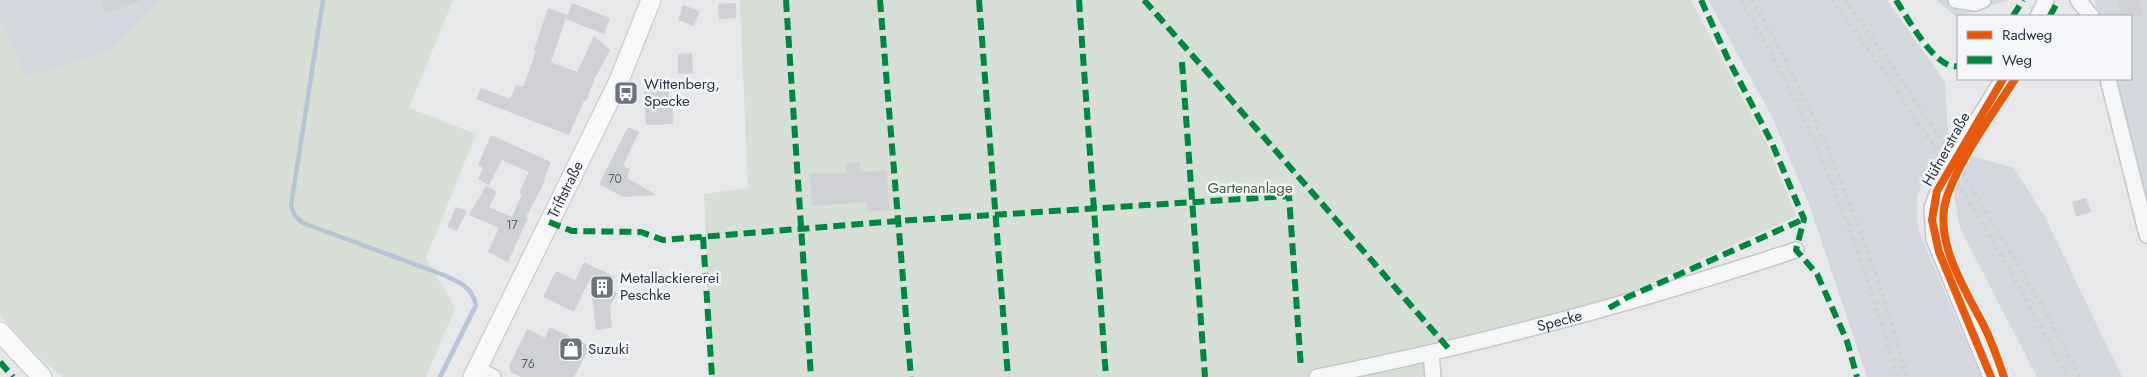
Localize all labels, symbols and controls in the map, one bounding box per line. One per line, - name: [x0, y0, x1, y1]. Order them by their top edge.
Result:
- legend: [1957, 15, 2132, 80]
- text: Radweg: [2002, 24, 2052, 46]
- text: Weg: [2002, 49, 2032, 71]
- place label: Wittenberg, Specke: [644, 73, 720, 112]
- bus stop icon: Wittenberg, Specke: [613, 80, 639, 106]
- street label: Hüfnerstraße: [1917, 108, 1976, 190]
- street label: Triftstraße: [542, 157, 589, 222]
- house number: 70: [608, 170, 622, 188]
- park label: Gartenanlage: [1207, 177, 1293, 199]
- house number: 17: [506, 216, 519, 234]
- place label: Metallackiererei Peschke: [620, 267, 719, 306]
- building icon: Metallackiererei Peschke: [589, 274, 615, 300]
- street label: Specke: [1535, 304, 1585, 337]
- shop icon: Suzuki: [558, 336, 584, 362]
- place label: Suzuki: [588, 338, 629, 360]
- house number: 76: [521, 355, 535, 373]

